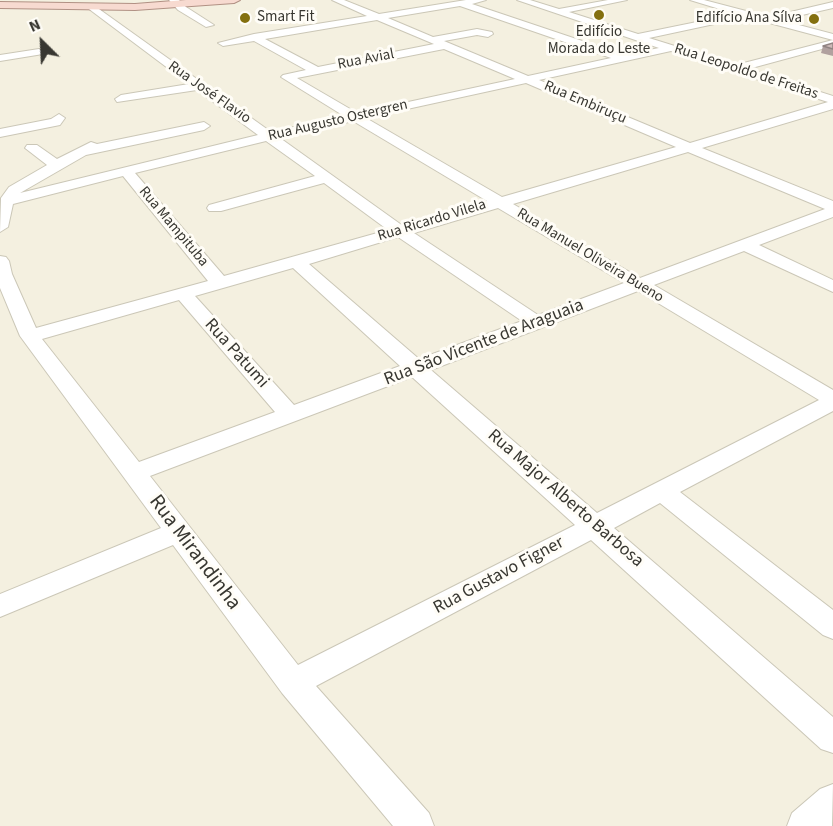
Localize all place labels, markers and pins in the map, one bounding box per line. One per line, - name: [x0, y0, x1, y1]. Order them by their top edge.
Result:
- marker: Edifício Morada do Leste: [592, 8, 606, 22]
- place label: Smart Fit: [257, 9, 314, 27]
- place label: Edifício Ana Sílva: [696, 10, 802, 28]
- marker: Smart Fit: [238, 11, 252, 25]
- marker: Edifício Ana Sílva: [807, 12, 821, 26]
- place label: Edifício Morada do Leste: [548, 24, 650, 59]

